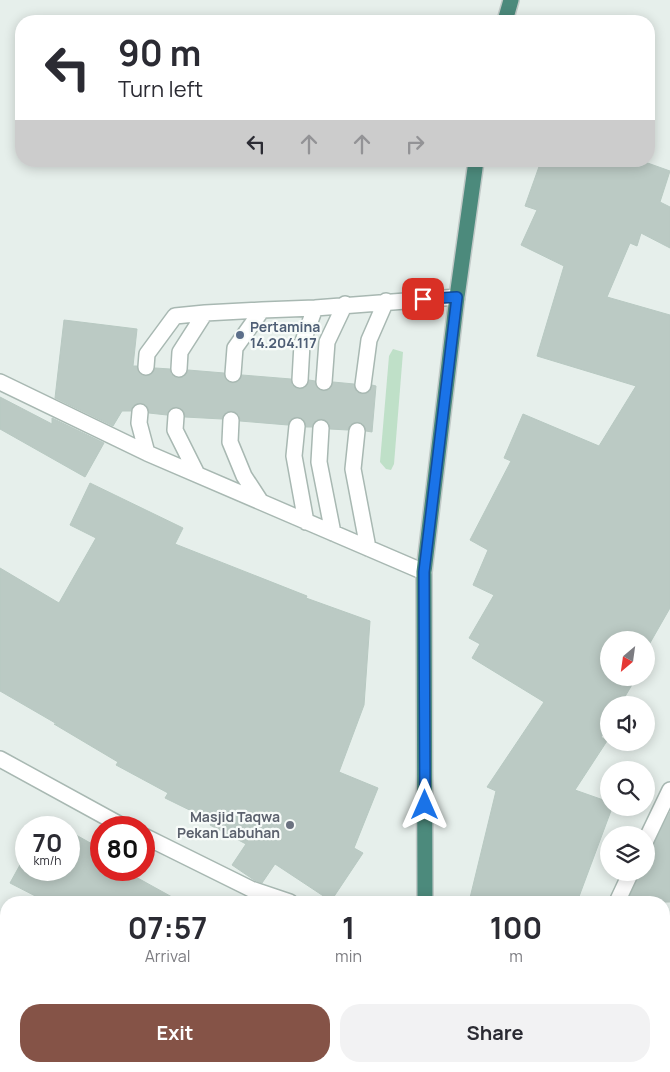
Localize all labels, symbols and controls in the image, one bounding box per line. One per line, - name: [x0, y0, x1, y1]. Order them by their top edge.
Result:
- text: 90 m: [118, 29, 201, 77]
- icon: left: [35, 35, 100, 100]
- text: Turn left: [118, 74, 203, 104]
- icon: left: [242, 130, 270, 158]
- icon: ahead: [295, 130, 323, 158]
- icon: ahead: [348, 130, 376, 158]
- icon: right: [401, 130, 429, 158]
- pin: [402, 278, 444, 320]
- icon: arrive: [409, 285, 437, 313]
- place label: Pertamina 14.204.117: [250, 317, 320, 352]
- marker: Pertamina 14.204.117: [234, 329, 246, 341]
- north arrow: [600, 631, 655, 686]
- map controls: [600, 631, 655, 881]
- button: sound: [600, 696, 655, 751]
- button: search: [600, 761, 655, 816]
- position arrow: [398, 778, 450, 830]
- place label: Masjid Taqwa Pekan Labuhan: [177, 807, 280, 842]
- speed limit sign: 80: [90, 816, 155, 881]
- marker: Masjid Taqwa Pekan Labuhan: [284, 819, 296, 831]
- text: 70: [33, 825, 62, 860]
- button: layers: [600, 826, 655, 881]
- text: km/h: [34, 852, 61, 869]
- text: 07:57: [128, 907, 207, 948]
- text: 1: [342, 907, 355, 948]
- text: 100: [490, 907, 542, 948]
- text: Arrival: [145, 945, 190, 967]
- text: min: [335, 945, 362, 967]
- text: m: [509, 945, 523, 967]
- button: Exit: [20, 1004, 330, 1062]
- button: Share: [340, 1004, 650, 1062]

